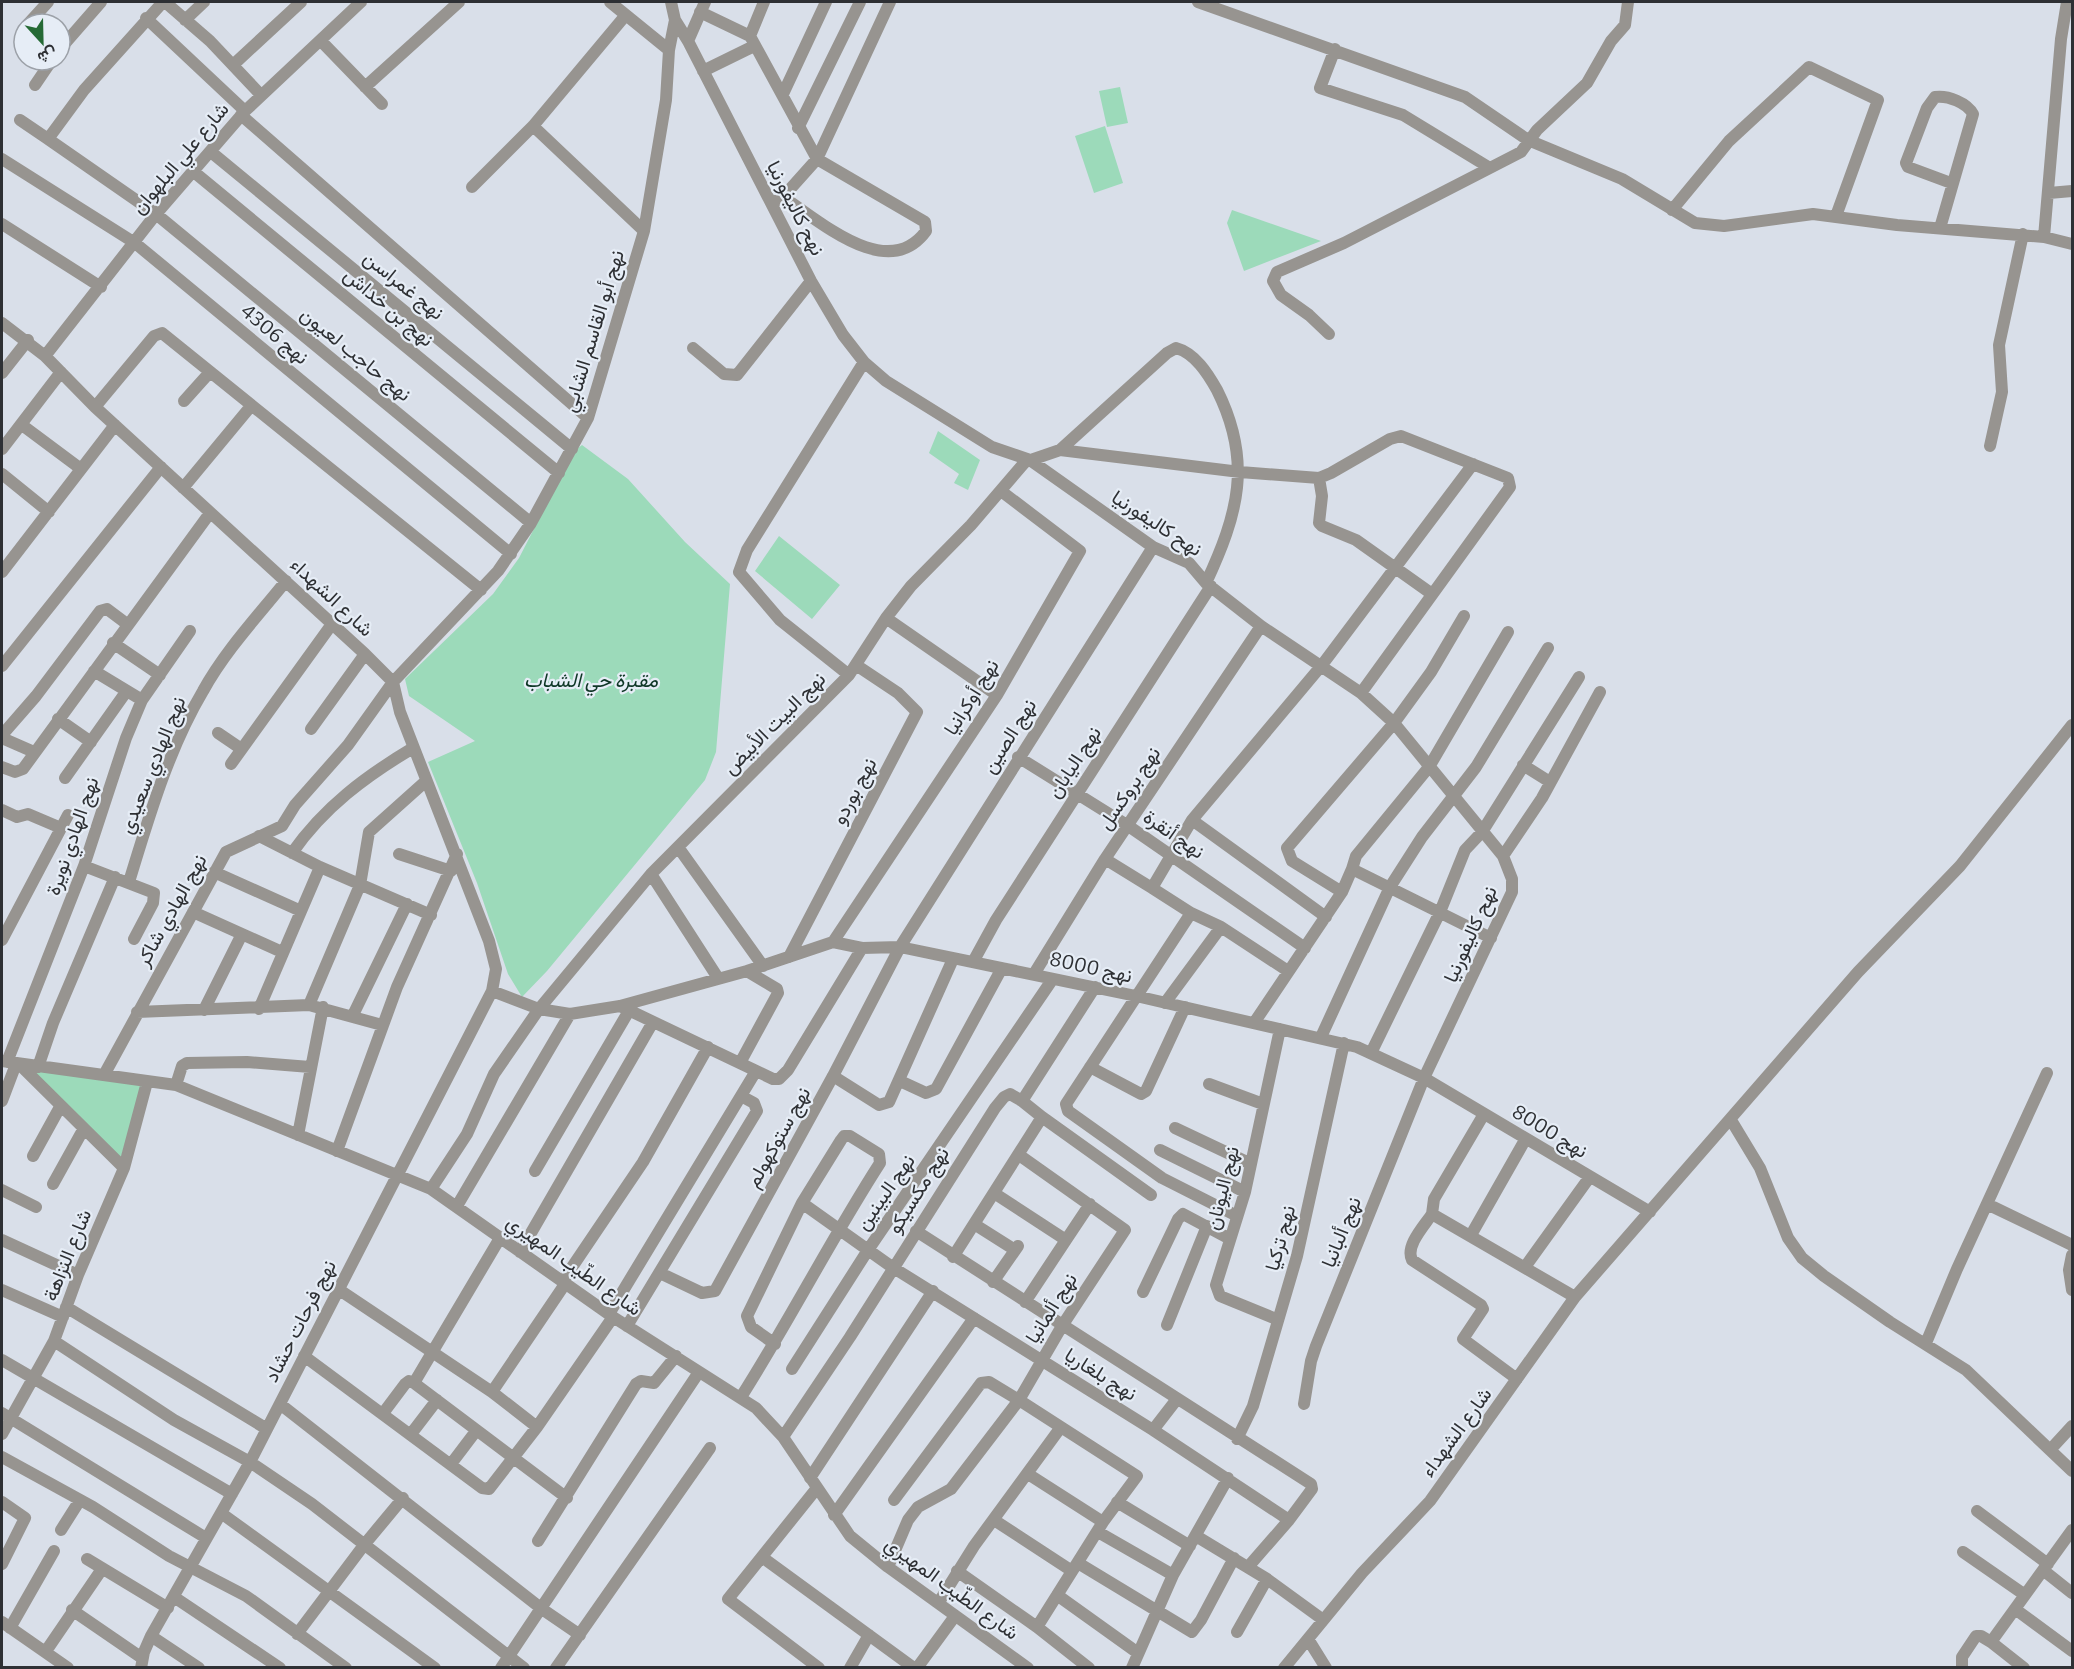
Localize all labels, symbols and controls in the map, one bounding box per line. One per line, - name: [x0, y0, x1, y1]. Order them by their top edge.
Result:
- north arrow: [12, 12, 72, 72]
- text: ش: [35, 43, 60, 68]
- street label: شارع علي البلهوان: [126, 97, 238, 222]
- street label: نهح كاليفورنيا: [760, 157, 830, 260]
- street label: نهج غمراسن: [358, 245, 449, 326]
- street label: نهج أبو القاسم الشابي: [557, 247, 634, 416]
- street label: نهج بن خداش: [338, 262, 439, 353]
- street label: نهج 4306: [235, 299, 314, 371]
- street label: نهج حاجب لعيون: [294, 302, 416, 408]
- street label: نهح كاليفورنيا: [1106, 485, 1207, 563]
- street label: شارع الشهداء: [284, 552, 379, 643]
- street label: نهج أوكرانيا: [938, 655, 1005, 740]
- street label: نهج البيت الأبيض: [718, 667, 832, 781]
- park label: مقبرة حي الشباب: [524, 668, 658, 697]
- street label: نهج الهادي سعيدي: [114, 693, 195, 839]
- street label: نهج الصين: [977, 694, 1043, 779]
- street label: نهج اليابان: [1042, 722, 1108, 804]
- street label: نهج بروكسل: [1093, 742, 1167, 835]
- street label: نهج بوردو: [827, 754, 883, 829]
- street label: نهج الهادي نويرة: [41, 774, 108, 900]
- street label: نهج أنقرة: [1138, 804, 1209, 865]
- street label: نهج الهادي شاكر: [130, 850, 216, 973]
- street label: نهح كاليفورنيا: [1438, 882, 1504, 987]
- street label: نهج 8000: [1047, 947, 1135, 989]
- street label: نهج ستوكهولم: [740, 1082, 817, 1193]
- street label: نهج 8000: [1507, 1099, 1592, 1165]
- street label: نهج مكسيكو: [882, 1142, 956, 1239]
- street label: نهج اليونان: [1200, 1144, 1246, 1233]
- street label: نهج البينين: [850, 1149, 921, 1236]
- street label: نهج ألبانيا: [1316, 1193, 1368, 1272]
- street label: نهج تركيا: [1260, 1203, 1302, 1274]
- street label: شارع النزاهة: [38, 1206, 98, 1305]
- street label: شارع الطّيب المهيري: [499, 1209, 646, 1325]
- street label: نهج فرحات حشاد: [259, 1256, 343, 1387]
- street label: نهج ألمانيا: [1020, 1268, 1084, 1349]
- street label: نهج بلغاريا: [1059, 1342, 1142, 1407]
- street label: شارع الشهداء: [1415, 1383, 1498, 1483]
- street label: شارع الطّيب المهيري: [877, 1531, 1024, 1649]

